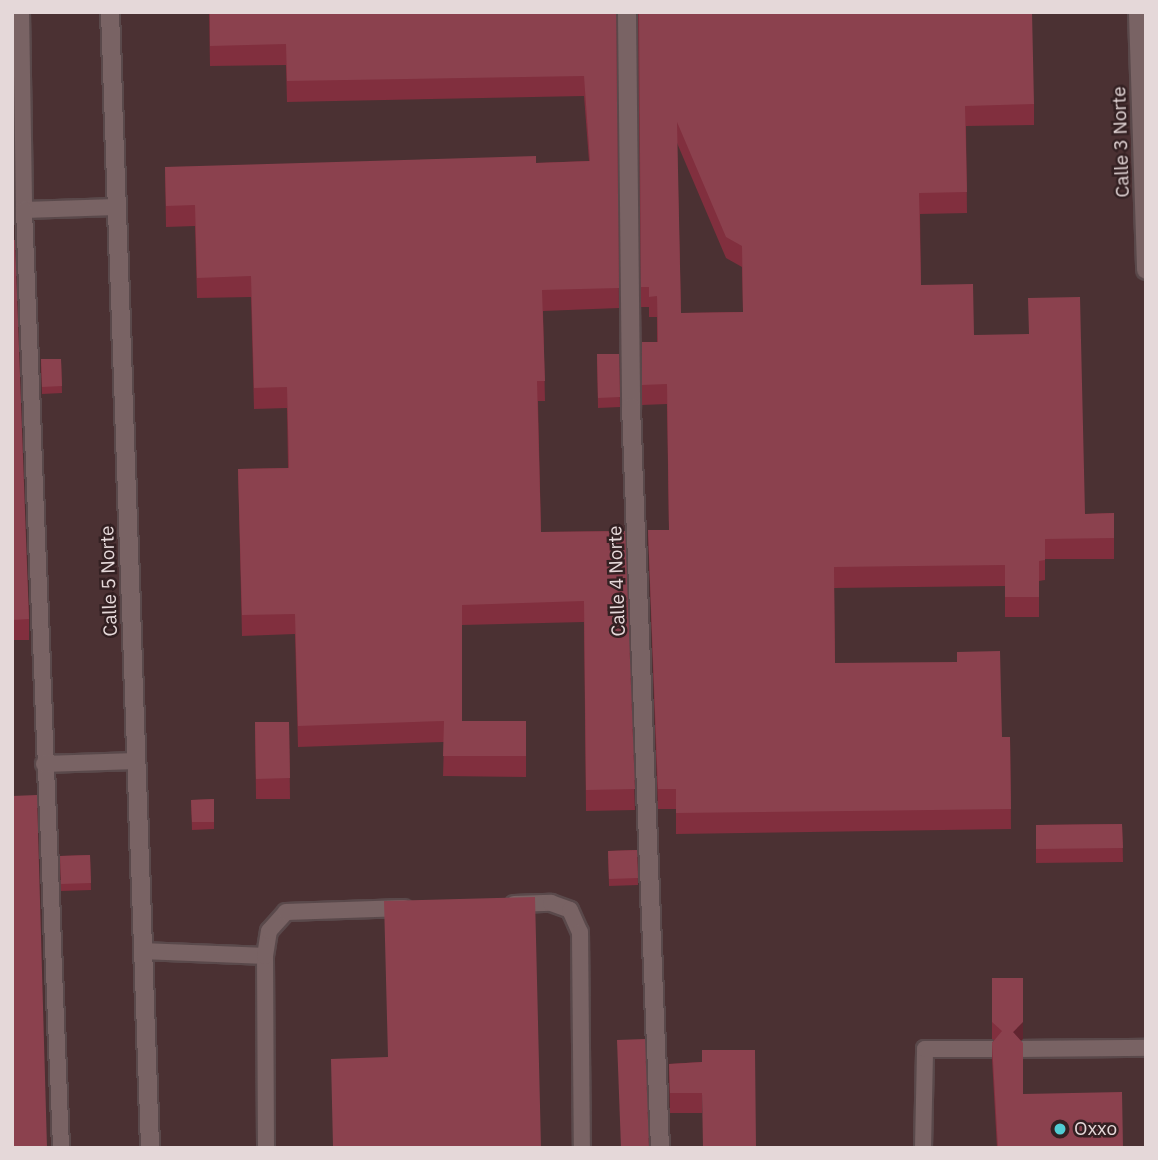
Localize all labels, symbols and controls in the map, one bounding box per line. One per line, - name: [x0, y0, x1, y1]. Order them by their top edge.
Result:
- street label: Calle 3 Norte: [1108, 86, 1134, 198]
- street label: Calle 5 Norte: [96, 525, 122, 637]
- street label: Calle 4 Norte: [604, 525, 630, 637]
- place label: Oxxo: [1074, 1118, 1117, 1140]
- marker: Oxxo: [1052, 1121, 1068, 1137]

